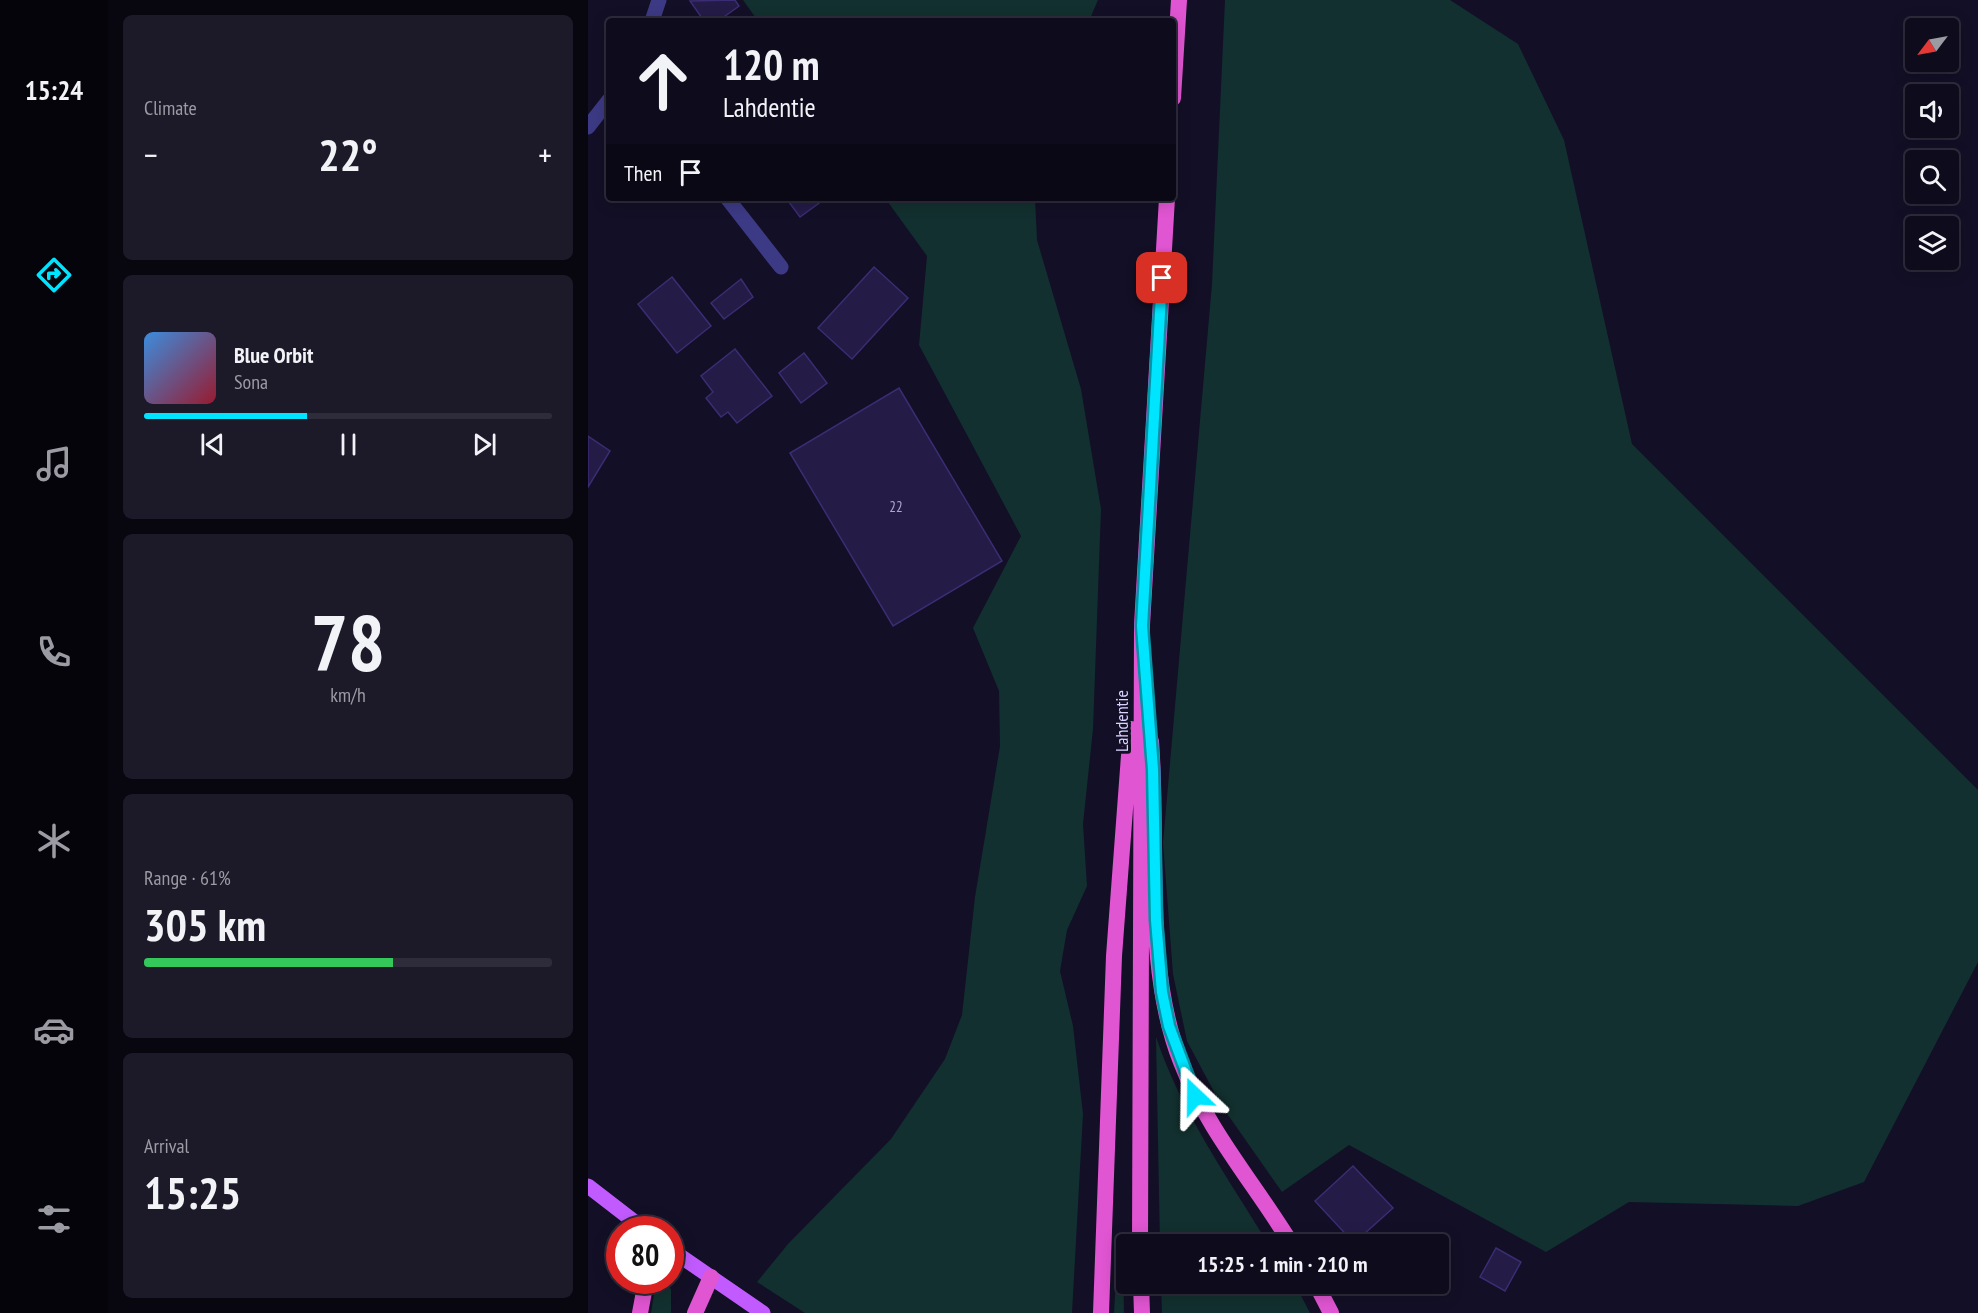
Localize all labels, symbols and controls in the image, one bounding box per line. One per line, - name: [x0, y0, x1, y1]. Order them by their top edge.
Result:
- north arrow: [1905, 18, 1959, 72]
- map controls: [1905, 18, 1959, 270]
- text: 120 m: [723, 37, 820, 92]
- icon: ahead: [624, 42, 702, 120]
- text: 15:24: [25, 73, 83, 107]
- button: sound: [1905, 84, 1959, 138]
- text: Lahdentie: [723, 90, 816, 124]
- text: Climate: [144, 95, 197, 121]
- text: 22°: [318, 125, 378, 183]
- text: −: [144, 133, 158, 176]
- text: +: [538, 133, 552, 176]
- button: search: [1905, 150, 1959, 204]
- icon: arrive: [674, 156, 707, 189]
- text: Then: [624, 159, 662, 187]
- button: layers: [1905, 216, 1959, 270]
- pin: [1136, 252, 1187, 303]
- icon: directions: [33, 254, 75, 296]
- icon: arrive: [1145, 261, 1178, 294]
- text: Blue Orbit: [234, 341, 313, 369]
- text: Sona: [234, 369, 268, 395]
- icon: previous: [196, 428, 229, 461]
- icon: pause: [332, 428, 365, 461]
- icon: next: [468, 428, 501, 461]
- icon: music: [33, 443, 75, 485]
- house number: 22: [889, 497, 903, 516]
- text: 78: [311, 592, 385, 693]
- icon: phone: [33, 631, 75, 673]
- text: km/h: [330, 682, 366, 708]
- street label: Lahdentie: [1110, 690, 1133, 752]
- icon: climate: [33, 820, 75, 862]
- text: Range · 61%: [144, 865, 231, 891]
- text: 305 km: [144, 895, 266, 953]
- icon: car: [33, 1009, 75, 1051]
- position arrow: [1163, 1064, 1227, 1128]
- text: Arrival: [144, 1133, 189, 1159]
- text: 15:25: [144, 1163, 241, 1221]
- icon: filters: [33, 1198, 75, 1240]
- speed limit sign: 80: [606, 1216, 684, 1294]
- text: 15:25 · 1 min · 210 m: [1197, 1250, 1368, 1278]

